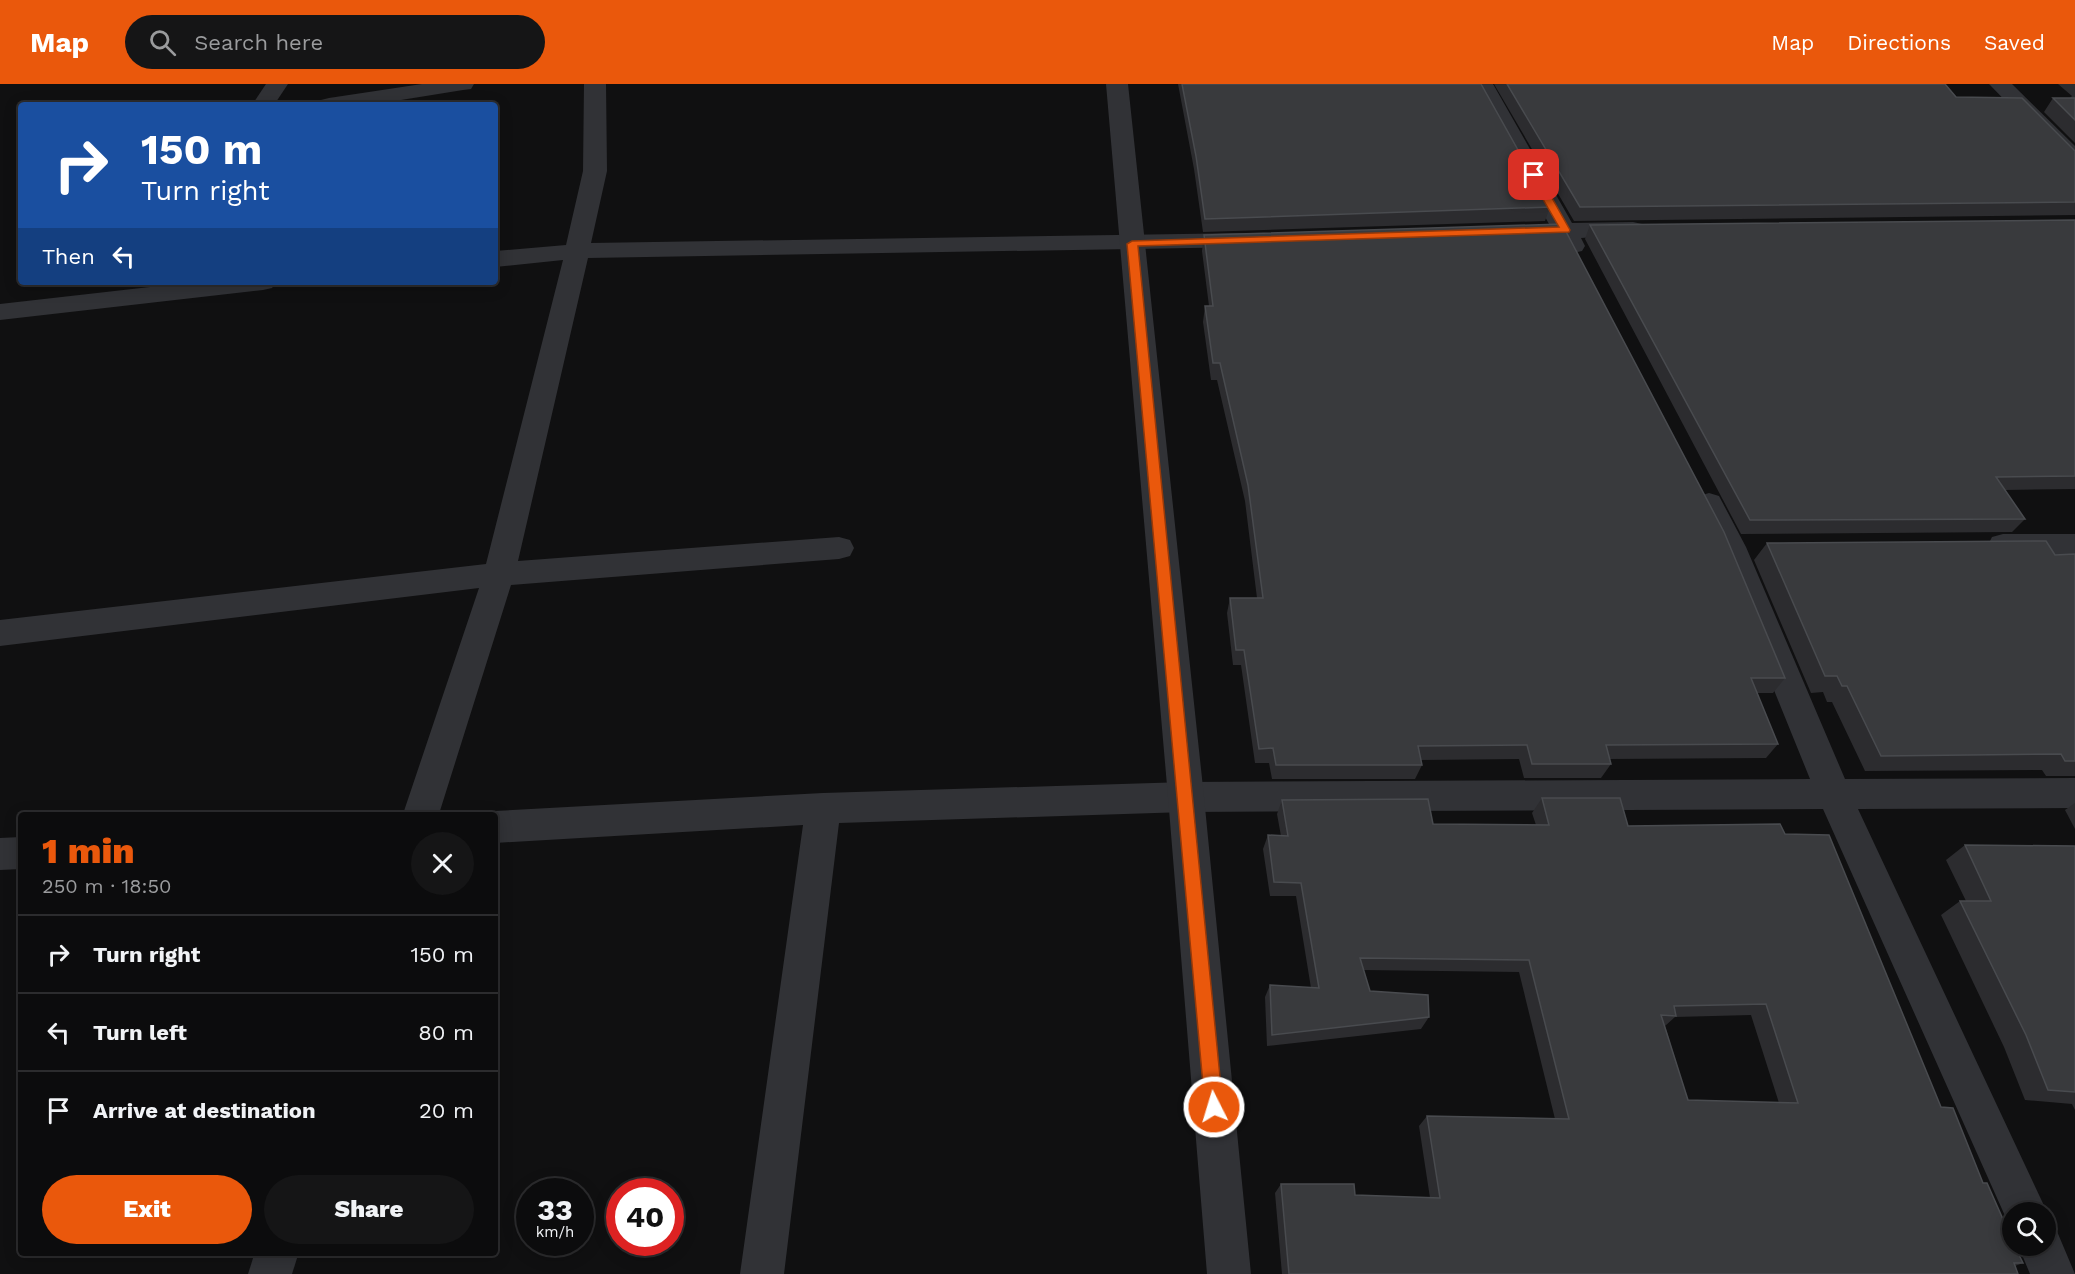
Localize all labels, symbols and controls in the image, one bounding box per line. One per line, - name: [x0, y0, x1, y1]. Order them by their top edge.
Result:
- search box: [125, 15, 545, 69]
- text: Map: [30, 26, 89, 59]
- icon: search: [146, 26, 179, 59]
- text: Search here: [194, 30, 323, 55]
- text: Map: [1771, 30, 1814, 55]
- text: Directions: [1847, 30, 1951, 55]
- text: Saved: [1984, 30, 2045, 55]
- text: 150 m: [141, 125, 262, 174]
- icon: right: [42, 126, 120, 204]
- pin: [1508, 149, 1559, 200]
- icon: arrive: [1517, 158, 1550, 191]
- text: Turn right: [141, 175, 270, 207]
- icon: left: [107, 240, 140, 273]
- text: Then: [42, 244, 95, 269]
- text: 1 min: [42, 830, 135, 872]
- button: close: [411, 832, 474, 895]
- text: 250 m · 18:50: [42, 874, 172, 898]
- icon: right: [42, 938, 75, 971]
- text: Turn right: [93, 942, 200, 967]
- text: 150 m: [410, 942, 474, 967]
- icon: left: [42, 1016, 75, 1049]
- text: Turn left: [93, 1020, 187, 1045]
- text: 80 m: [418, 1020, 474, 1045]
- position arrow: [1182, 1075, 1246, 1139]
- icon: arrive: [42, 1094, 75, 1127]
- text: Arrive at destination: [93, 1098, 316, 1123]
- text: 20 m: [419, 1098, 474, 1123]
- button: Exit: [42, 1175, 252, 1244]
- button: Share: [264, 1175, 474, 1244]
- speed limit sign: 40: [606, 1178, 684, 1256]
- text: 33: [537, 1192, 573, 1227]
- map controls: [2002, 1202, 2056, 1256]
- button: search: [2002, 1202, 2056, 1256]
- text: km/h: [536, 1223, 574, 1241]

